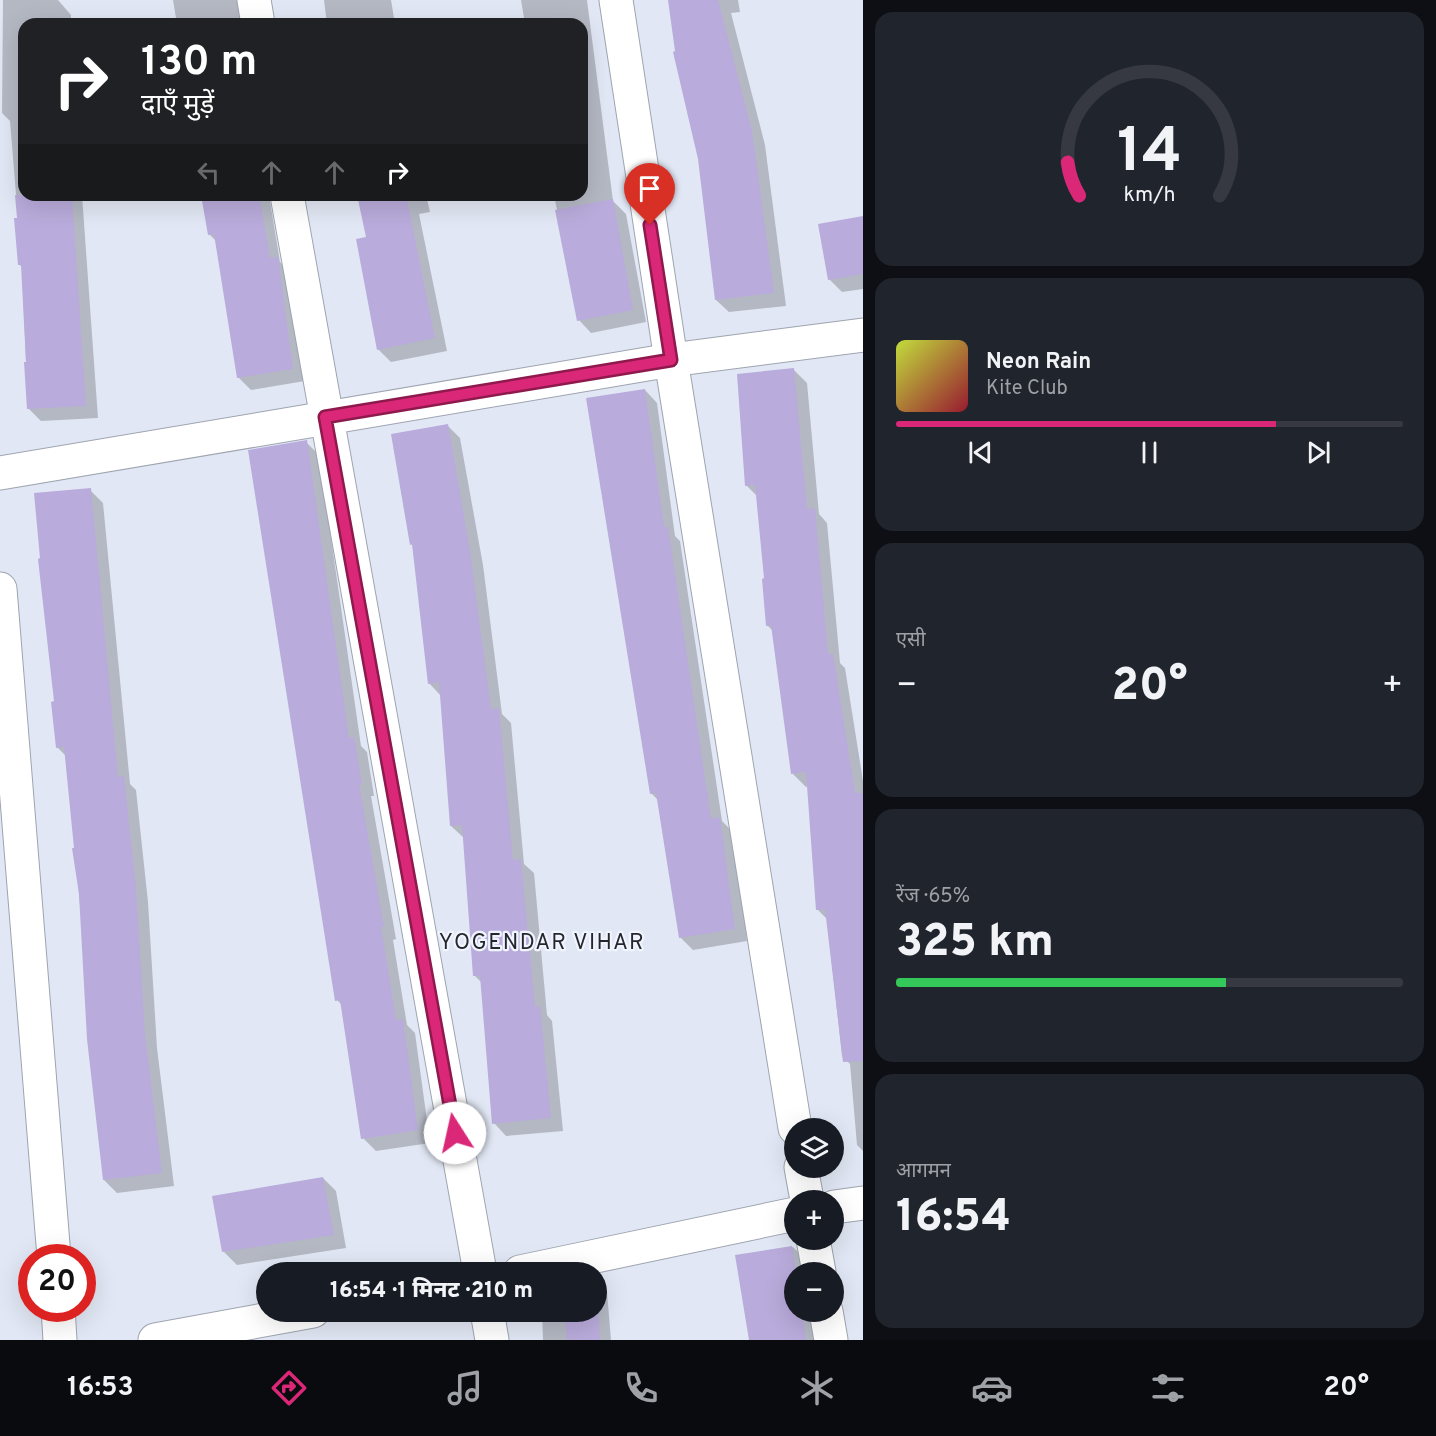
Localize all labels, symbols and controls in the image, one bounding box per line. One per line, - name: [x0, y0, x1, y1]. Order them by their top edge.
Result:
- text: 130 m: [141, 37, 257, 90]
- icon: right: [42, 42, 120, 120]
- text: दाएँ मुड़ें: [141, 89, 214, 123]
- text: 14: [1117, 115, 1182, 194]
- icon: left: [192, 156, 225, 189]
- icon: ahead: [255, 156, 288, 189]
- icon: ahead: [318, 156, 351, 189]
- icon: right: [381, 156, 414, 189]
- pin: [624, 163, 675, 225]
- icon: arrive: [633, 172, 666, 205]
- text: km/h: [1123, 182, 1176, 209]
- text: Neon Rain: [986, 349, 1091, 376]
- text: Kite Club: [986, 376, 1068, 402]
- icon: previous: [964, 436, 997, 469]
- icon: pause: [1133, 436, 1166, 469]
- icon: next: [1302, 436, 1335, 469]
- text: एसी: [896, 628, 926, 654]
- text: 20°: [1111, 659, 1188, 716]
- text: −: [896, 666, 917, 708]
- text: +: [1382, 666, 1403, 708]
- text: रेंज · 65%: [896, 884, 970, 910]
- text: 325 km: [896, 915, 1054, 972]
- district label: YOGENDAR VIHAR: [439, 930, 645, 957]
- position arrow: [423, 1101, 487, 1165]
- map controls: [784, 1118, 844, 1322]
- button: layers: [784, 1118, 844, 1178]
- text: आगमन: [896, 1159, 951, 1185]
- button: +: [784, 1190, 844, 1250]
- text: 16:54: [896, 1190, 1011, 1247]
- speed limit sign: 20: [18, 1244, 96, 1322]
- button: −: [784, 1262, 844, 1322]
- text: 16:54 · 1 मिनट · 210 m: [330, 1278, 533, 1305]
- icon: directions: [268, 1367, 310, 1409]
- icon: music: [444, 1367, 486, 1409]
- icon: phone: [620, 1367, 662, 1409]
- icon: climate: [796, 1367, 838, 1409]
- icon: car: [971, 1367, 1013, 1409]
- icon: filters: [1147, 1367, 1189, 1409]
- text: 16:53: [67, 1371, 134, 1405]
- text: 20°: [1323, 1371, 1369, 1405]

